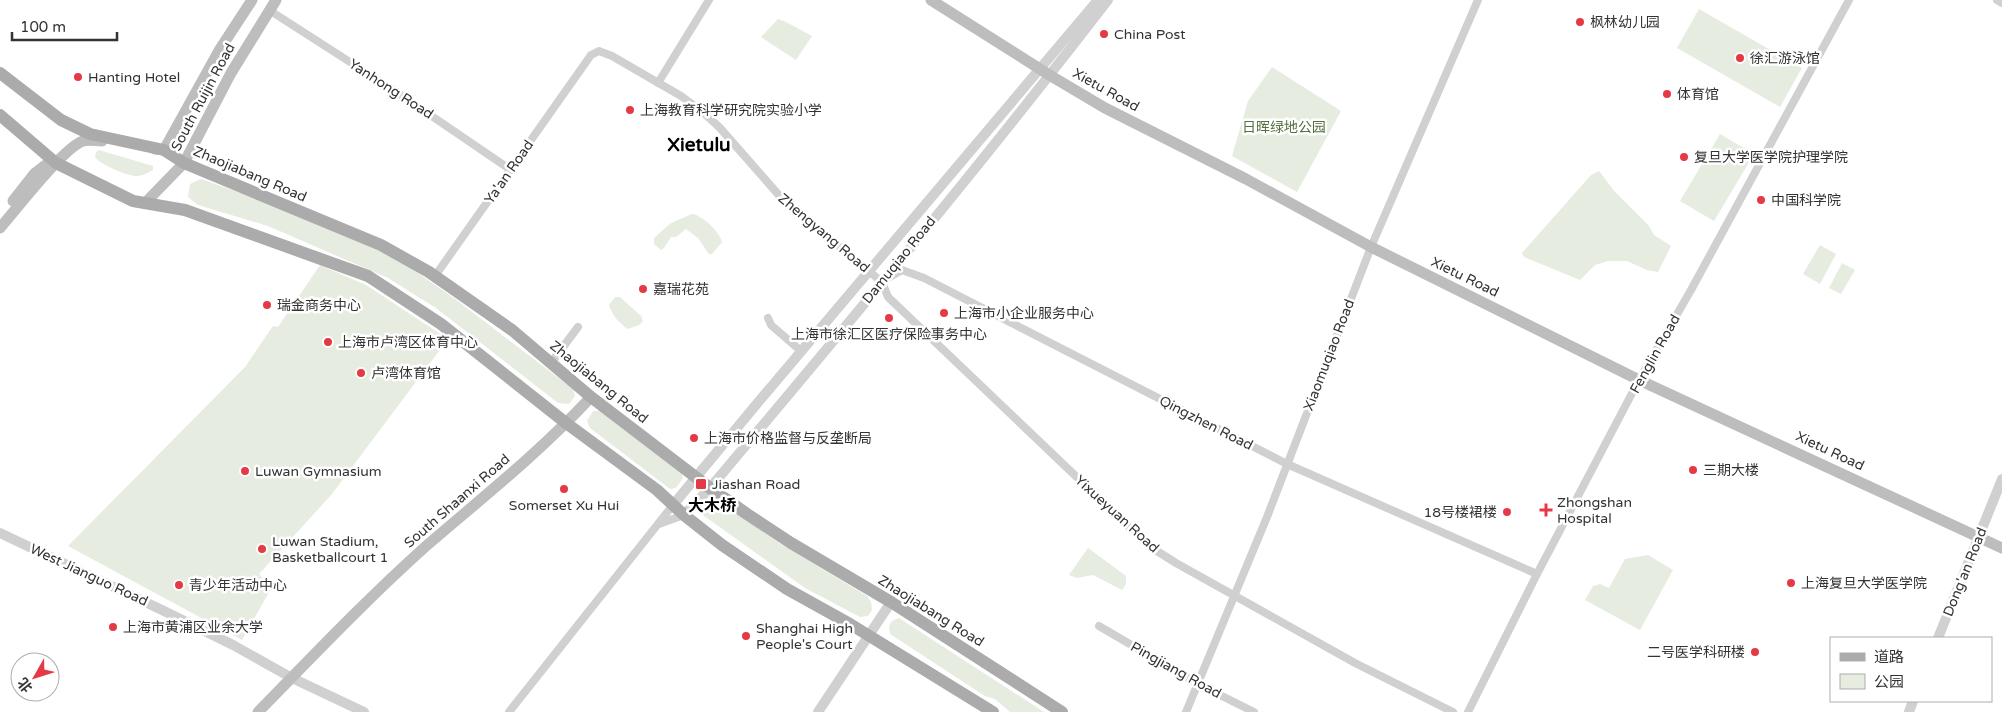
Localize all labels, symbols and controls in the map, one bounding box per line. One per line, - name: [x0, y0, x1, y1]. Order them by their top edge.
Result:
- scale bar: [12, 10, 118, 42]
- place label: 枫林幼儿园: [1590, 14, 1660, 31]
- marker: 枫林幼儿园: [1574, 16, 1586, 28]
- text: 100 m: [20, 18, 66, 36]
- place label: China Post: [1114, 26, 1186, 43]
- marker: China Post: [1098, 28, 1110, 40]
- street label: South Ruijin Road: [167, 40, 239, 154]
- place label: 徐汇游泳馆: [1750, 50, 1820, 67]
- marker: 徐汇游泳馆: [1734, 52, 1746, 64]
- street label: Yanhong Road: [346, 55, 436, 123]
- street label: Xietu Road: [1070, 65, 1142, 115]
- place label: Hanting Hotel: [88, 69, 180, 86]
- marker: Hanting Hotel: [72, 71, 84, 83]
- place label: 体育馆: [1677, 86, 1719, 103]
- marker: 体育馆: [1661, 88, 1673, 100]
- place label: 上海教育科学研究院实验小学: [640, 102, 822, 119]
- marker: 上海教育科学研究院实验小学: [624, 104, 636, 116]
- park label: 日晖绿地公园: [1242, 119, 1326, 136]
- district label: Xietulu: [667, 134, 731, 156]
- street label: Ya'an Road: [481, 137, 537, 207]
- street label: Zhaojiabang Road: [191, 142, 309, 206]
- place label: 复旦大学医学院护理学院: [1694, 149, 1848, 166]
- marker: 复旦大学医学院护理学院: [1678, 151, 1690, 163]
- street label: Zhengyang Road: [775, 190, 873, 276]
- place label: 中国科学院: [1771, 192, 1841, 209]
- marker: 中国科学院: [1755, 194, 1767, 206]
- street label: Damuqiao Road: [859, 213, 939, 307]
- street label: Xietu Road: [1428, 253, 1502, 301]
- place label: 嘉瑞花苑: [653, 281, 709, 298]
- marker: 嘉瑞花苑: [637, 283, 649, 295]
- place label: 瑞金商务中心: [277, 297, 361, 314]
- street label: Xiaomuqiao Road: [1300, 297, 1358, 413]
- marker: 瑞金商务中心: [261, 299, 273, 311]
- place label: 上海市小企业服务中心: [954, 305, 1094, 322]
- marker: 上海市小企业服务中心: [938, 307, 950, 319]
- marker: 上海市徐汇区医疗保险事务中心: [883, 312, 895, 324]
- street label: Fenglin Road: [1626, 312, 1684, 396]
- place label: 上海市徐汇区医疗保险事务中心: [791, 326, 987, 343]
- place label: 上海市卢湾区体育中心: [338, 334, 478, 351]
- marker: 上海市卢湾区体育中心: [322, 336, 334, 348]
- street label: Zhaojiabang Road: [546, 337, 652, 427]
- place label: 卢湾体育馆: [371, 365, 441, 382]
- marker: 卢湾体育馆: [355, 367, 367, 379]
- street label: Qingzhen Road: [1156, 392, 1256, 454]
- street label: Xietu Road: [1793, 428, 1867, 474]
- place label: 上海市价格监督与反垄断局: [704, 430, 872, 447]
- marker: 上海市价格监督与反垄断局: [688, 432, 700, 444]
- street label: South Shaanxi Road: [401, 451, 513, 551]
- place label: 三期大楼: [1703, 462, 1759, 479]
- place label: Luwan Gymnasium: [255, 463, 382, 480]
- marker: 三期大楼: [1687, 464, 1699, 476]
- marker: Luwan Gymnasium: [239, 465, 251, 477]
- street label: Yixueyuan Road: [1071, 472, 1163, 556]
- place label: Jiashan Road: [712, 476, 800, 493]
- marker: Jiashan Road: [694, 477, 708, 491]
- marker: Somerset Xu Hui: [558, 483, 570, 495]
- place label: Zhongshan Hospital: [1557, 494, 1632, 527]
- district label: 大木桥: [688, 496, 737, 516]
- place label: Somerset Xu Hui: [509, 497, 619, 514]
- marker: Zhongshan Hospital: [1539, 503, 1553, 517]
- place label: 18号楼裙楼: [1423, 504, 1497, 521]
- marker: 18号楼裙楼: [1501, 506, 1513, 518]
- street label: Dong'an Road: [1939, 525, 1991, 619]
- place label: Luwan Stadium, Basketballcourt 1: [272, 533, 388, 566]
- street label: West Jianguo Road: [27, 540, 151, 610]
- marker: Luwan Stadium, Basketballcourt 1: [256, 543, 268, 555]
- street label: Zhaojiabang Road: [875, 572, 987, 650]
- place label: 上海复旦大学医学院: [1801, 575, 1927, 592]
- place label: 青少年活动中心: [189, 577, 287, 594]
- marker: 上海复旦大学医学院: [1785, 577, 1797, 589]
- marker: 青少年活动中心: [173, 579, 185, 591]
- place label: 上海市黄浦区业余大学: [123, 619, 263, 636]
- place label: Shanghai High People's Court: [756, 620, 853, 653]
- marker: 上海市黄浦区业余大学: [107, 621, 119, 633]
- marker: Shanghai High People's Court: [740, 630, 752, 642]
- legend: [1830, 637, 1992, 702]
- street label: Pingjiang Road: [1128, 638, 1224, 702]
- place label: 二号医学科研楼: [1647, 644, 1745, 661]
- marker: 二号医学科研楼: [1749, 646, 1761, 658]
- text: 道路: [1874, 648, 1904, 666]
- north arrow: [10, 652, 60, 702]
- text: 公园: [1874, 673, 1904, 691]
- text: 北: [14, 674, 36, 696]

